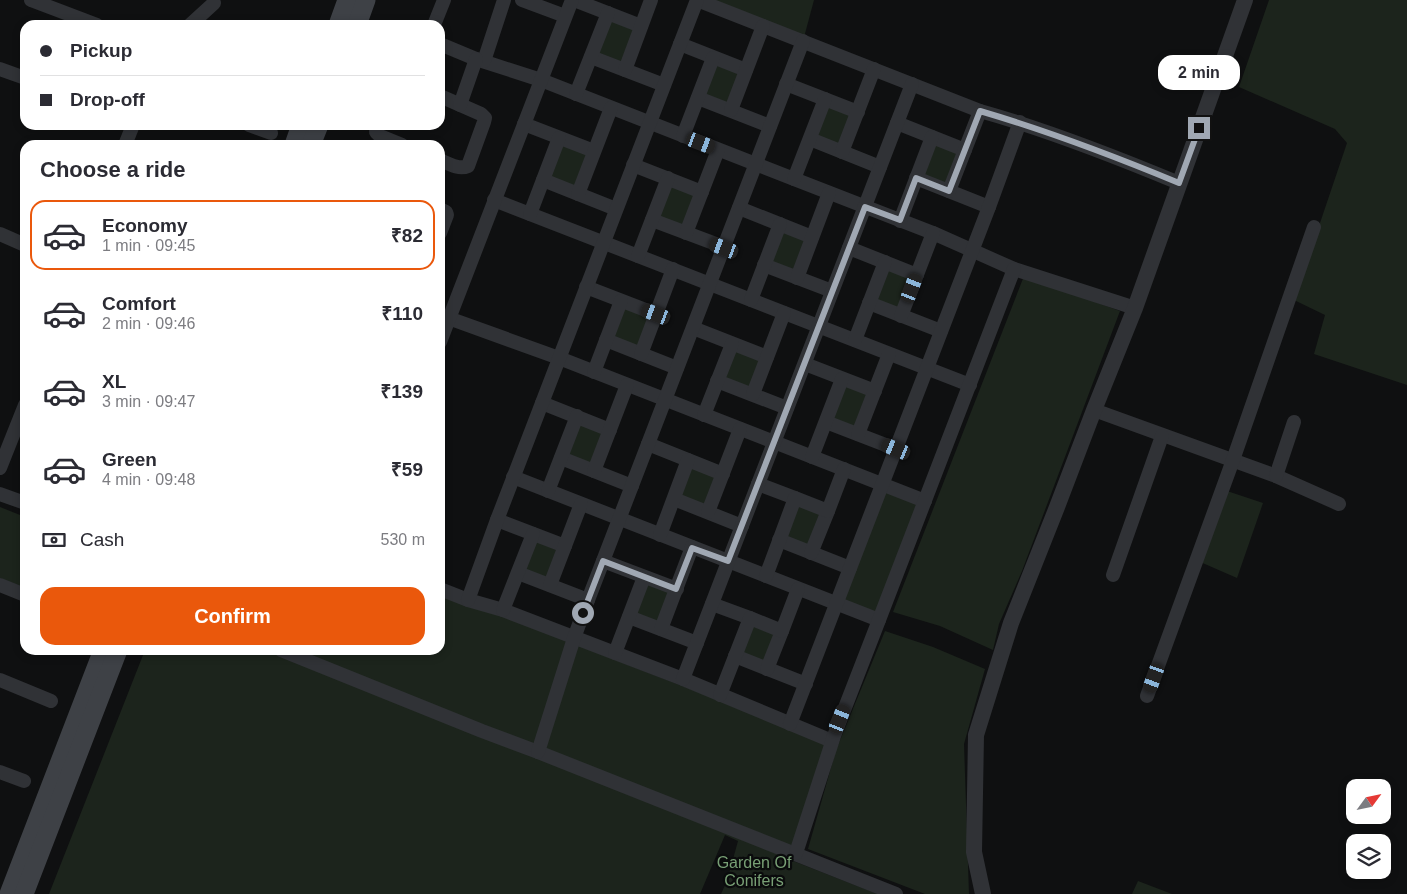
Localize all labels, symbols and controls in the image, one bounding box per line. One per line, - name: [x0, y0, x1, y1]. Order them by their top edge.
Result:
- text: Pickup: [70, 40, 132, 61]
- callout: 2 min: [1158, 56, 1240, 90]
- text: 2 min: [1178, 64, 1220, 81]
- text: Drop-off: [70, 89, 145, 110]
- route end: [1188, 117, 1210, 139]
- car: [684, 131, 717, 155]
- text: Choose a ride: [40, 157, 185, 182]
- icon: car: [42, 213, 87, 258]
- text: Economy: [102, 215, 188, 236]
- text: ₹82: [391, 225, 423, 246]
- car: [707, 236, 740, 260]
- text: 1 min · 09:45: [102, 237, 195, 254]
- car: [899, 271, 924, 305]
- icon: car: [42, 291, 87, 336]
- text: Comfort: [102, 293, 176, 314]
- car: [639, 302, 672, 326]
- text: ₹110: [381, 303, 423, 324]
- text: 2 min · 09:46: [102, 315, 195, 332]
- icon: car: [42, 369, 87, 414]
- text: XL: [102, 371, 126, 392]
- text: ₹139: [380, 381, 423, 402]
- text: 3 min · 09:47: [102, 393, 195, 410]
- car: [879, 436, 912, 462]
- icon: car: [42, 447, 87, 492]
- text: Green: [102, 449, 157, 470]
- text: ₹59: [391, 459, 423, 480]
- text: 4 min · 09:48: [102, 471, 195, 488]
- icon: cash: [40, 526, 68, 554]
- text: Cash: [80, 529, 124, 550]
- text: 530 m: [381, 531, 425, 548]
- button: Confirm: [40, 587, 425, 645]
- route start: [572, 602, 594, 624]
- car: [1141, 661, 1166, 695]
- car: [827, 702, 852, 736]
- north arrow: [1346, 779, 1391, 824]
- map controls: [1346, 779, 1391, 879]
- button: layers: [1346, 834, 1391, 879]
- park label: Garden Of Conifers: [717, 854, 792, 889]

